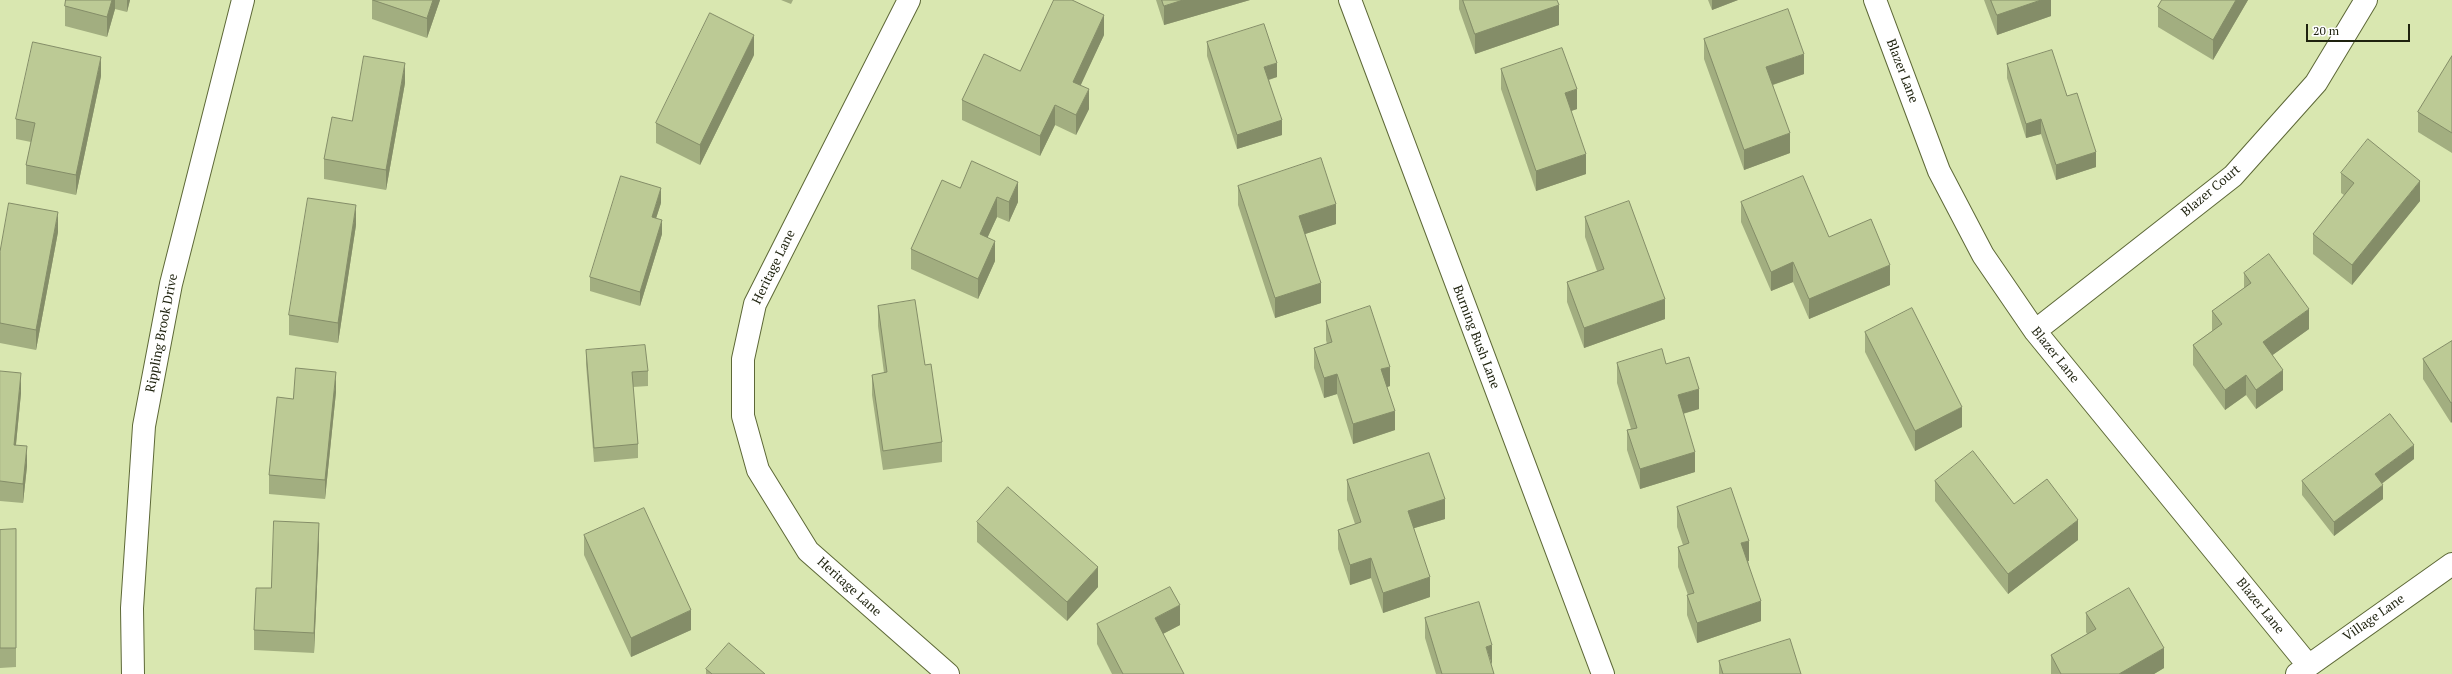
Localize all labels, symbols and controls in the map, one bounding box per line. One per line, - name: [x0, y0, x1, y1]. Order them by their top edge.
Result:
- scale bar: [2308, 16, 2412, 42]
- text: 20 m: [2313, 23, 2339, 38]
- street label: Blazer Lane: [1883, 37, 1921, 105]
- street label: Blazer Court: [2178, 162, 2244, 220]
- street label: Heritage Lane: [749, 227, 799, 307]
- street label: Rippling Brook Drive: [143, 272, 181, 394]
- street label: Burning Bush Lane: [1449, 283, 1503, 391]
- street label: Blazer Lane: [2028, 324, 2082, 386]
- street label: Heritage Lane: [814, 554, 884, 620]
- street label: Blazer Lane: [2233, 575, 2287, 637]
- street label: Village Lane: [2340, 591, 2408, 645]

